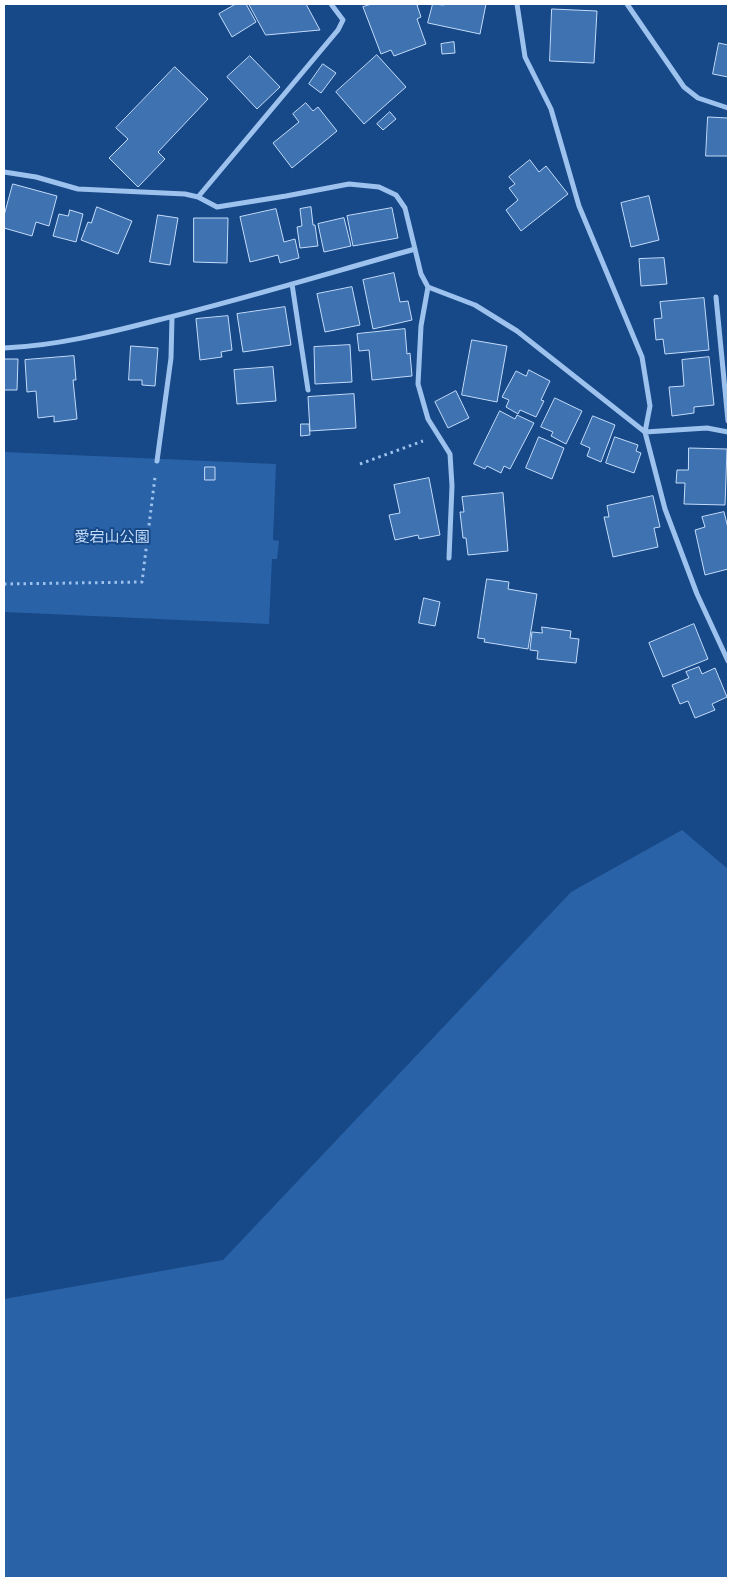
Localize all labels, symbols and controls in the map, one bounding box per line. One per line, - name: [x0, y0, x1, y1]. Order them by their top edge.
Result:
- park label: 愛宕山公園: [75, 528, 149, 546]

